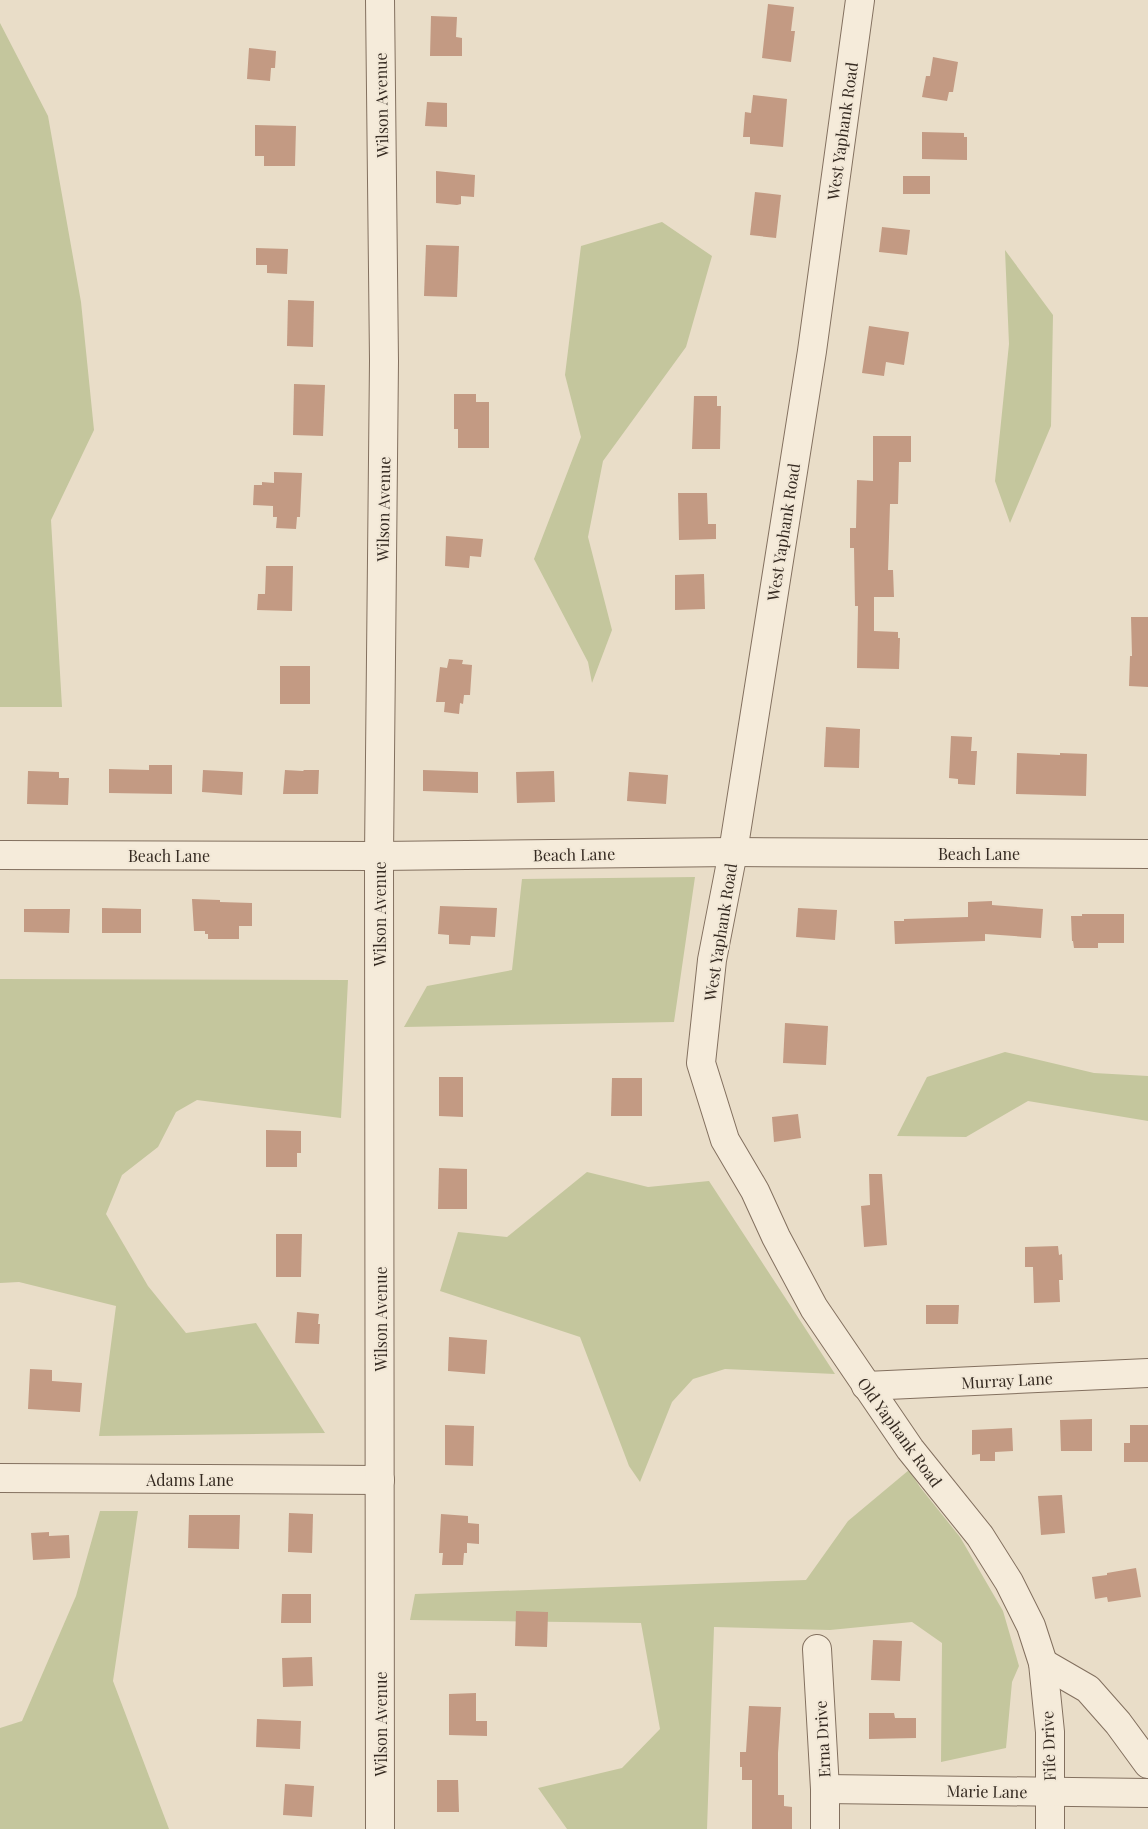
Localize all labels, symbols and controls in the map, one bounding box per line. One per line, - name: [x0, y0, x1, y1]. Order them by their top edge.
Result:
- street label: Wilson Avenue: [370, 52, 392, 159]
- street label: West Yaphank Road: [822, 61, 862, 202]
- street label: Wilson Avenue: [372, 456, 394, 563]
- street label: West Yaphank Road: [762, 462, 804, 603]
- street label: Beach Lane: [533, 843, 615, 865]
- street label: Beach Lane: [938, 843, 1020, 864]
- street label: Beach Lane: [128, 845, 210, 866]
- street label: Wilson Avenue: [369, 861, 390, 968]
- street label: West Yaphank Road: [699, 862, 741, 1003]
- street label: Wilson Avenue: [370, 1266, 391, 1373]
- street label: Murray Lane: [961, 1367, 1053, 1393]
- street label: Old Yaphank Road: [853, 1373, 947, 1491]
- street label: Adams Lane: [145, 1469, 234, 1490]
- street label: Wilson Avenue: [370, 1671, 391, 1778]
- street label: Erna Drive: [809, 1700, 835, 1778]
- street label: Fife Drive: [1036, 1711, 1060, 1781]
- street label: Marie Lane: [946, 1780, 1028, 1802]

